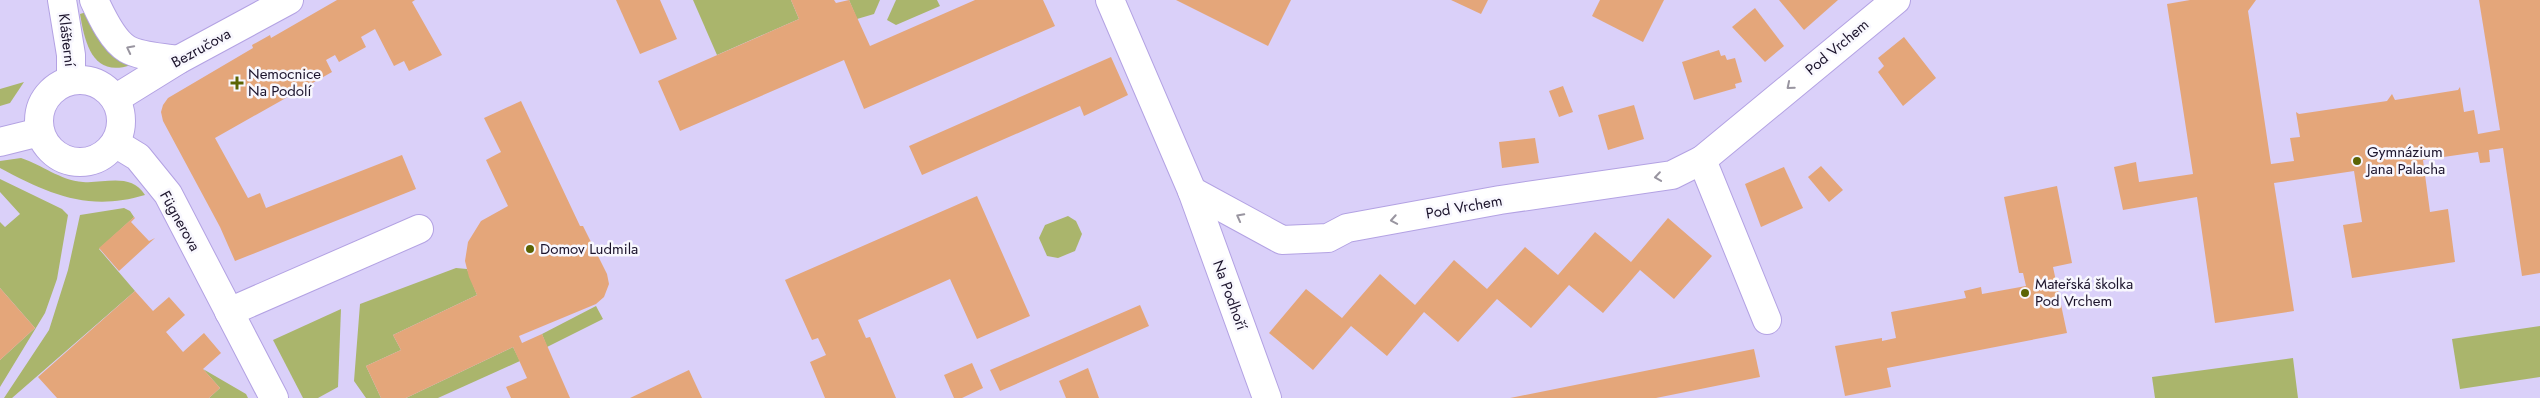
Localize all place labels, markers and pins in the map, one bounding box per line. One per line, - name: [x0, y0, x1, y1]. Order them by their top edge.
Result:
- place label: Nemocnice Na Podolí: [248, 63, 321, 102]
- marker: Nemocnice Na Podolí: [230, 76, 244, 90]
- place label: Gymnázium Jana Palacha: [2365, 141, 2445, 180]
- marker: Gymnázium Jana Palacha: [2351, 155, 2363, 167]
- place label: Domov Ludmila: [540, 238, 638, 260]
- marker: Domov Ludmila: [524, 243, 536, 255]
- place label: Mateřská školka Pod Vrchem: [2035, 273, 2133, 312]
- marker: Mateřská školka Pod Vrchem: [2019, 287, 2031, 299]

